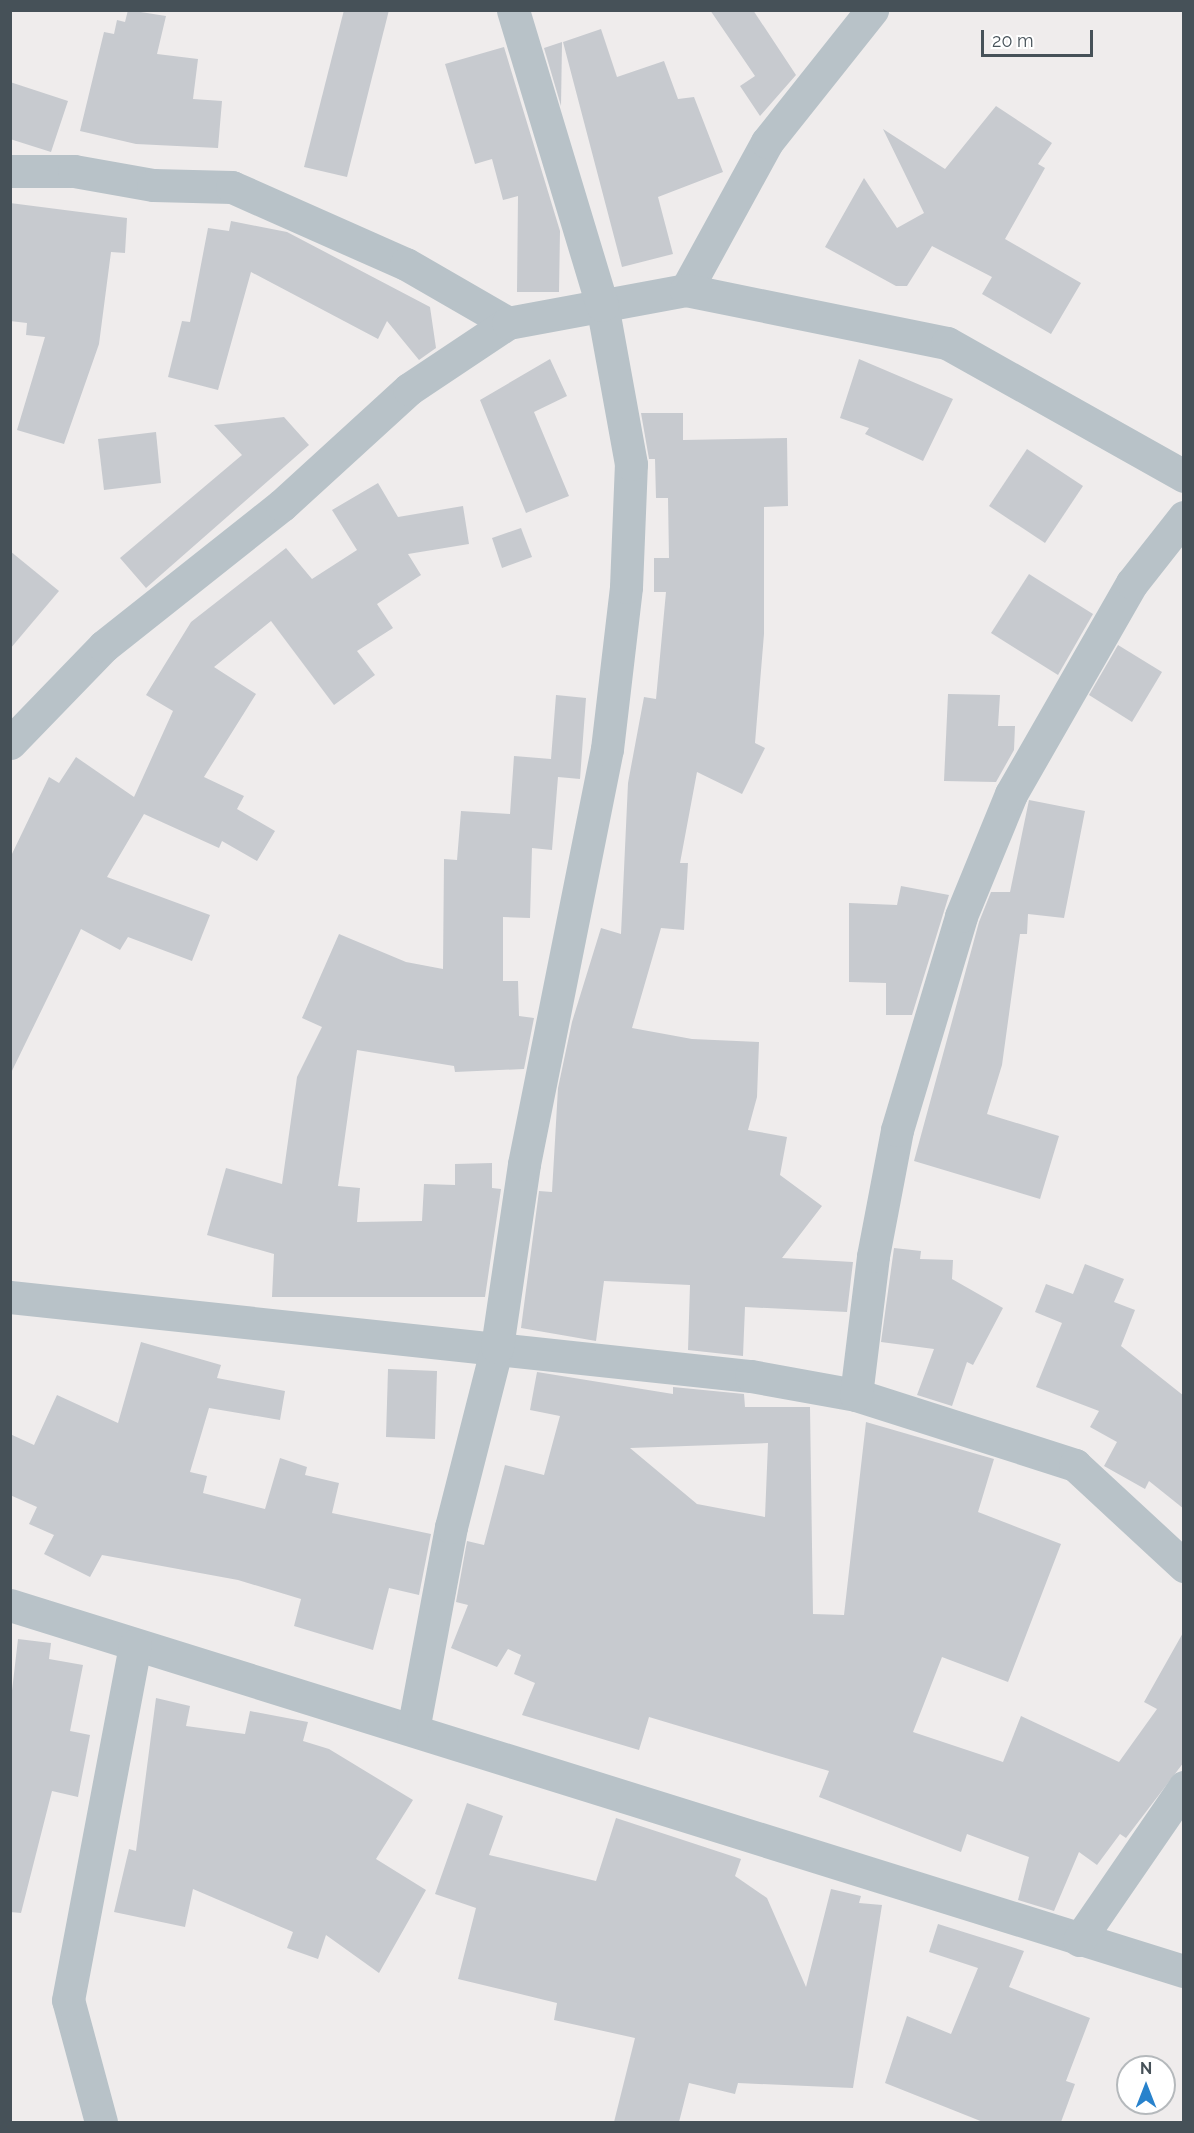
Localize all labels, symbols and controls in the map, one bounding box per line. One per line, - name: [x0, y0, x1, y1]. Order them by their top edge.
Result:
- scale bar: [984, 18, 1096, 56]
- text: 20 m: [992, 30, 1034, 51]
- north arrow: [1116, 2055, 1176, 2115]
- text: N: [1140, 2059, 1152, 2078]

